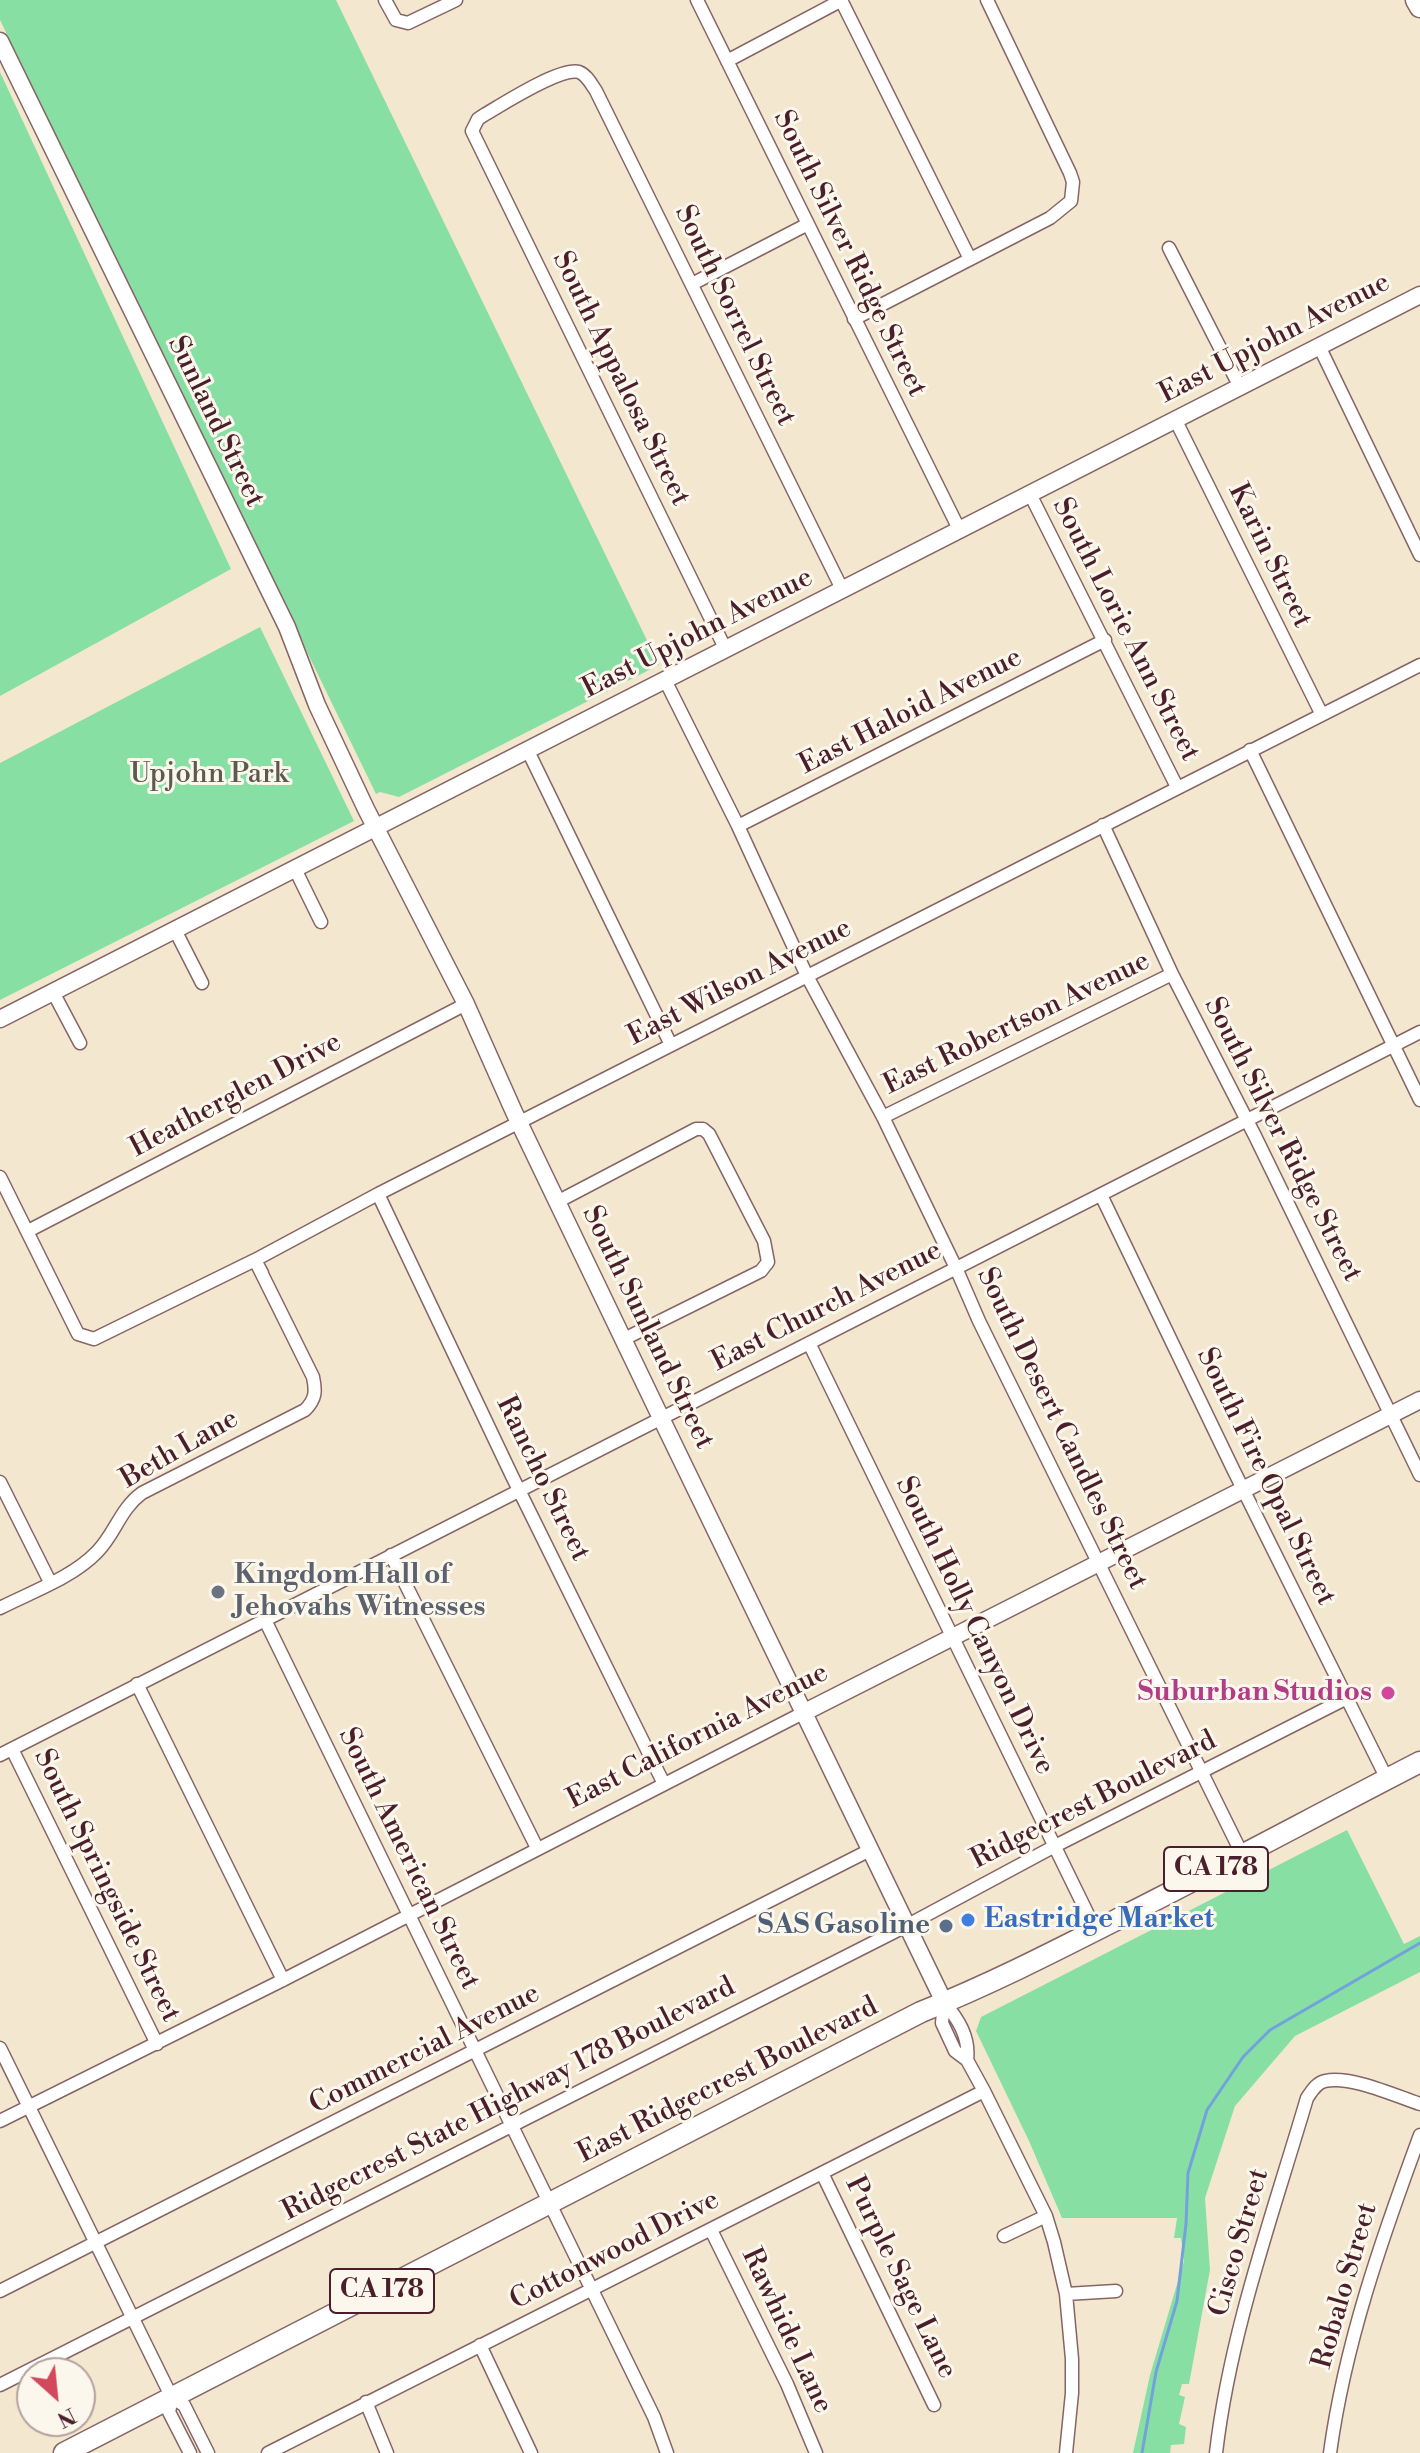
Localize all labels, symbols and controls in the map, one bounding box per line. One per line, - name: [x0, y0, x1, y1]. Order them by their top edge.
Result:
- street label: South Silver Ridge Street: [765, 105, 933, 403]
- street label: South Sorrel Street: [666, 200, 802, 432]
- street label: South Appalosa Street: [544, 246, 696, 512]
- street label: East Upjohn Avenue: [1154, 266, 1396, 412]
- street label: Sunland Street: [159, 331, 271, 513]
- street label: Karin Street: [1220, 478, 1318, 634]
- street label: South Lorie Ann Street: [1044, 493, 1206, 767]
- street label: East Upjohn Avenue: [577, 561, 819, 707]
- street label: East Haloid Avenue: [794, 641, 1028, 783]
- park label: Upjohn Park: [130, 758, 288, 792]
- street label: East Wilson Avenue: [623, 912, 857, 1054]
- street label: East Robertson Avenue: [878, 945, 1156, 1103]
- street label: South Silver Ridge Street: [1196, 992, 1368, 1288]
- street label: Heatherglen Drive: [125, 1026, 347, 1166]
- street label: South Sunland Street: [574, 1201, 720, 1455]
- street label: East Church Avenue: [706, 1234, 948, 1380]
- street label: South Desert Candles Street: [968, 1263, 1154, 1595]
- street label: South Fire Opal Street: [1188, 1343, 1342, 1611]
- street label: Rancho Street: [488, 1391, 596, 1567]
- street label: Beth Lane: [115, 1403, 245, 1497]
- street label: South Holly Canyon Drive: [887, 1472, 1061, 1780]
- place label: Kingdom Hall of Jehovahs Witnesses: [234, 1559, 485, 1625]
- marker: Kingdom Hall of Jehovahs Witnesses: [209, 1583, 227, 1601]
- street label: East California Avenue: [562, 1657, 834, 1817]
- place label: Suburban Studios: [1138, 1676, 1372, 1710]
- marker: Suburban Studios: [1379, 1684, 1397, 1702]
- street label: South American Street: [330, 1723, 486, 1995]
- street label: Ridgecrest Boulevard: [966, 1725, 1222, 1877]
- street label: South Springside Street: [25, 1744, 187, 2028]
- road number: CA 178: [1164, 1847, 1268, 1891]
- place label: Eastridge Market: [984, 1903, 1214, 1937]
- place label: SAS Gasoline: [757, 1909, 930, 1943]
- marker: Eastridge Market: [959, 1911, 977, 1929]
- marker: SAS Gasoline: [937, 1917, 955, 1935]
- street label: Ridgecrest State Highway 178 Boulevard: [277, 1971, 741, 2229]
- street label: Commercial Avenue: [304, 1977, 546, 2123]
- street label: East Ridgecrest Boulevard: [572, 1991, 884, 2171]
- street label: Cisco Street: [1203, 2165, 1277, 2321]
- street label: Purple Sage Lane: [837, 2172, 963, 2384]
- street label: Cottonwood Drive: [505, 2184, 725, 2318]
- street label: Robalo Street: [1306, 2199, 1386, 2373]
- street label: Rawhide Lane: [733, 2243, 839, 2419]
- road number: CA 178: [330, 2269, 434, 2313]
- north arrow: [16, 2357, 96, 2437]
- text: N: [52, 2401, 80, 2433]

